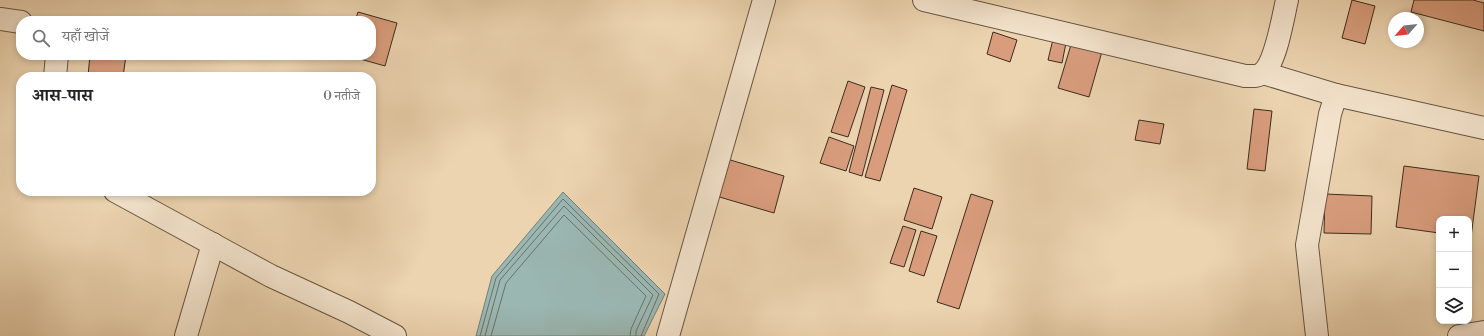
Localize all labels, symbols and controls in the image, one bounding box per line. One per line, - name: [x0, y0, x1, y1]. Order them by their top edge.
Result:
- north arrow: [1388, 12, 1424, 48]
- search box: [16, 16, 376, 60]
- icon: search: [30, 27, 52, 49]
- text: यहाँ खोजें: [62, 27, 109, 46]
- text: आस-पास: [32, 85, 93, 107]
- text: 0 नतीजे: [323, 88, 360, 104]
- map controls: [1436, 216, 1472, 324]
- button: +: [1436, 216, 1472, 252]
- button: −: [1436, 252, 1472, 288]
- button: layers: [1436, 288, 1472, 324]

